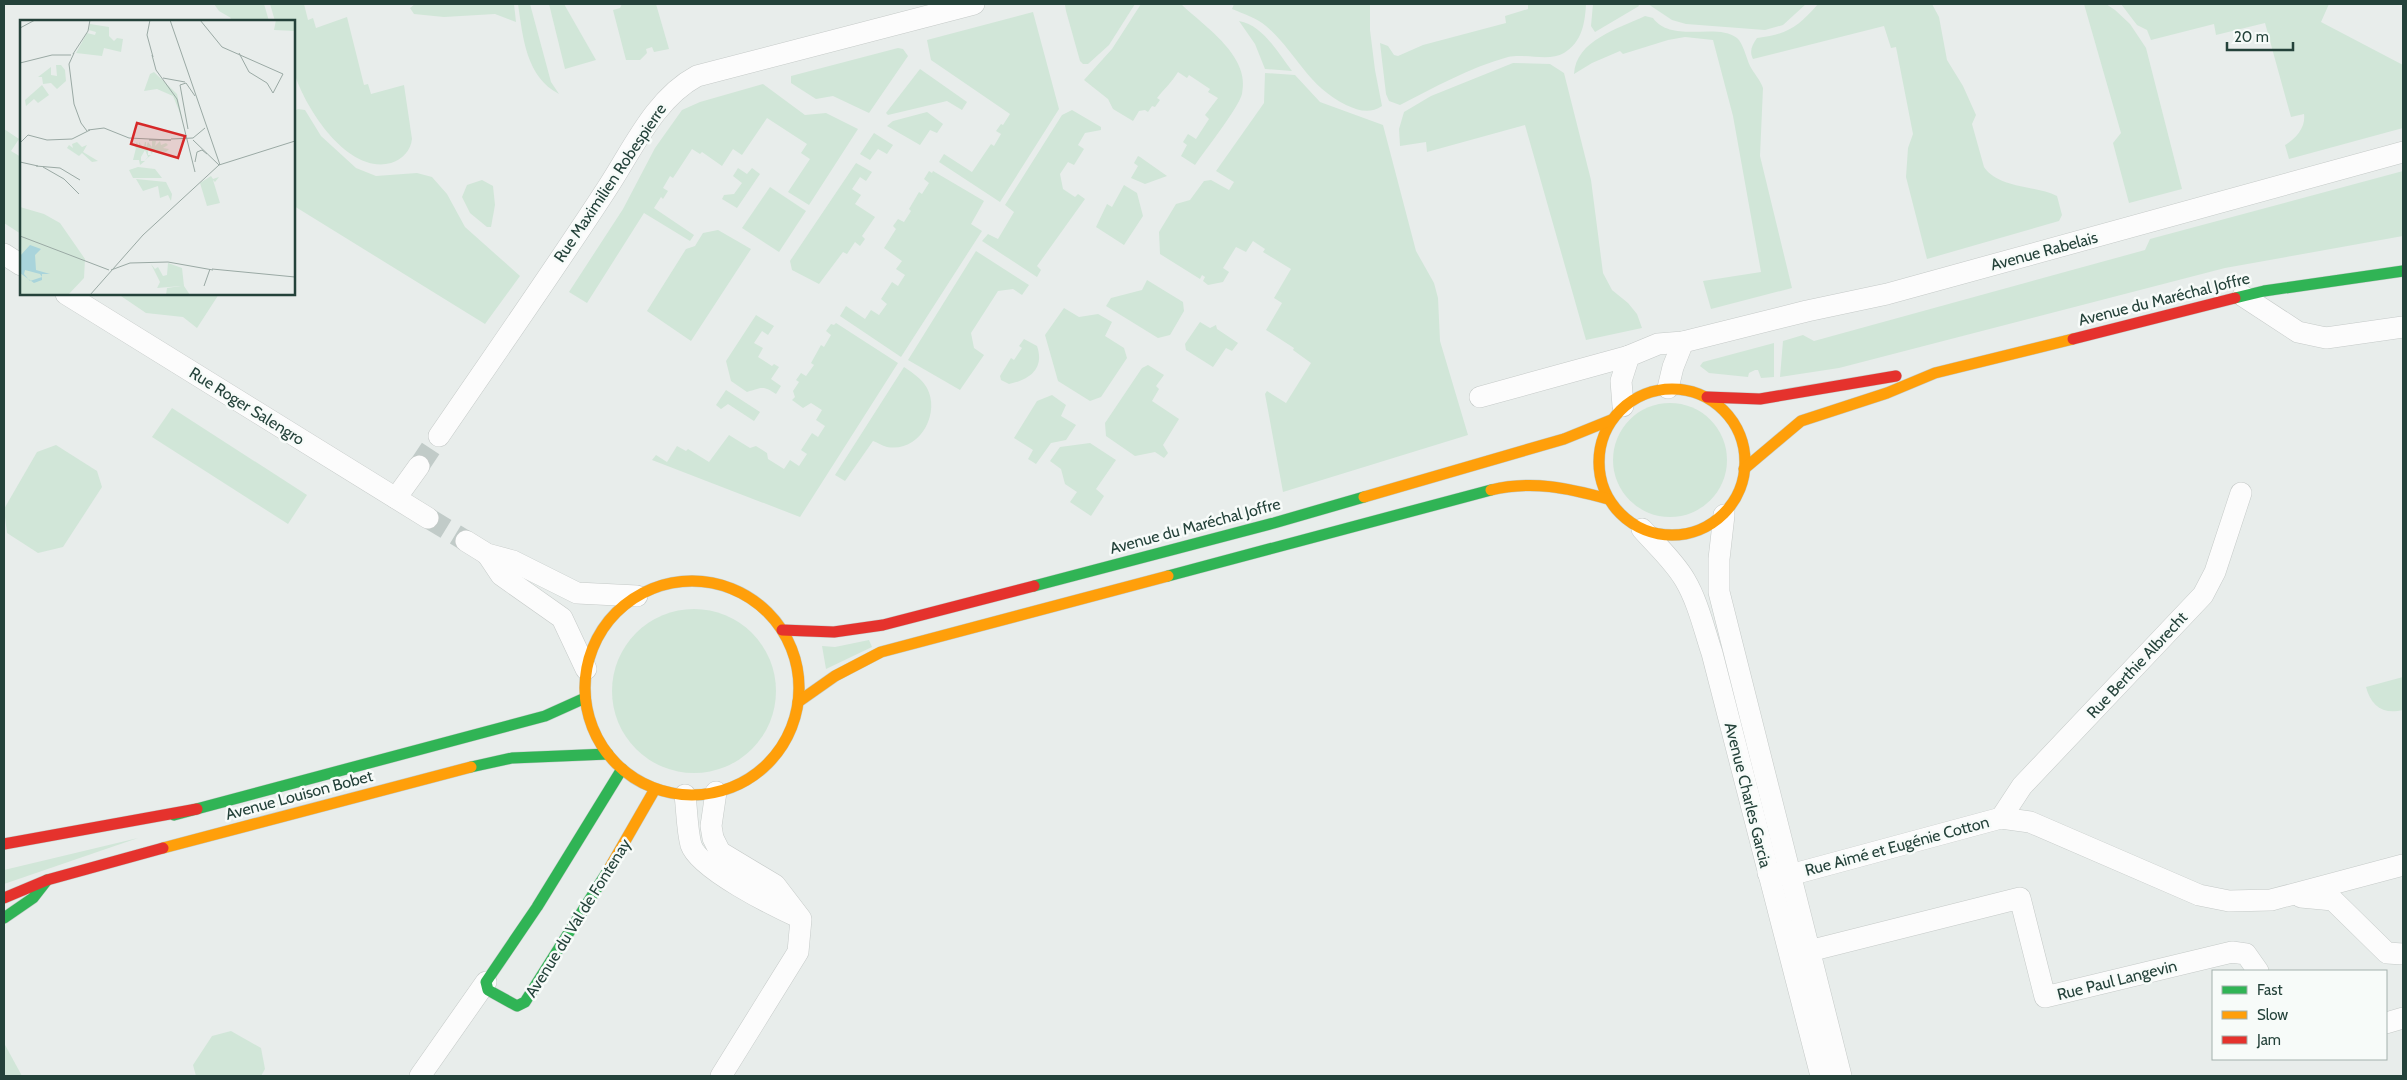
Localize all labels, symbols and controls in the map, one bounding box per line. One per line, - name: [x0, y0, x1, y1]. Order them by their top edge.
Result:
- inset map: [20, 20, 295, 295]
- scale bar: [2227, 20, 2293, 52]
- text: 20 m: [2234, 28, 2269, 46]
- street label: Rue Maximilien Robespierre: [550, 100, 670, 266]
- street label: Avenue Rabelais: [1988, 227, 2100, 274]
- street label: Avenue du Maréchal Joffre: [2076, 268, 2252, 330]
- street label: Rue Roger Salengro: [186, 363, 308, 449]
- street label: Avenue du Maréchal Joffre: [1108, 494, 1282, 558]
- street label: Rue Berthie Albrecht: [2083, 608, 2192, 722]
- street label: Avenue Charles Garcia: [1721, 720, 1775, 870]
- street label: Avenue Louison Bobet: [223, 766, 375, 824]
- street label: Rue Aimé et Eugénie Cotton: [1803, 812, 1991, 880]
- street label: Avenue du Val de Fontenay: [521, 835, 635, 1001]
- street label: Rue Paul Langevin: [2055, 956, 2179, 1004]
- legend: [2212, 970, 2387, 1060]
- text: Fast: [2257, 981, 2282, 999]
- text: Slow: [2257, 1006, 2288, 1024]
- text: Jam: [2256, 1031, 2281, 1049]

